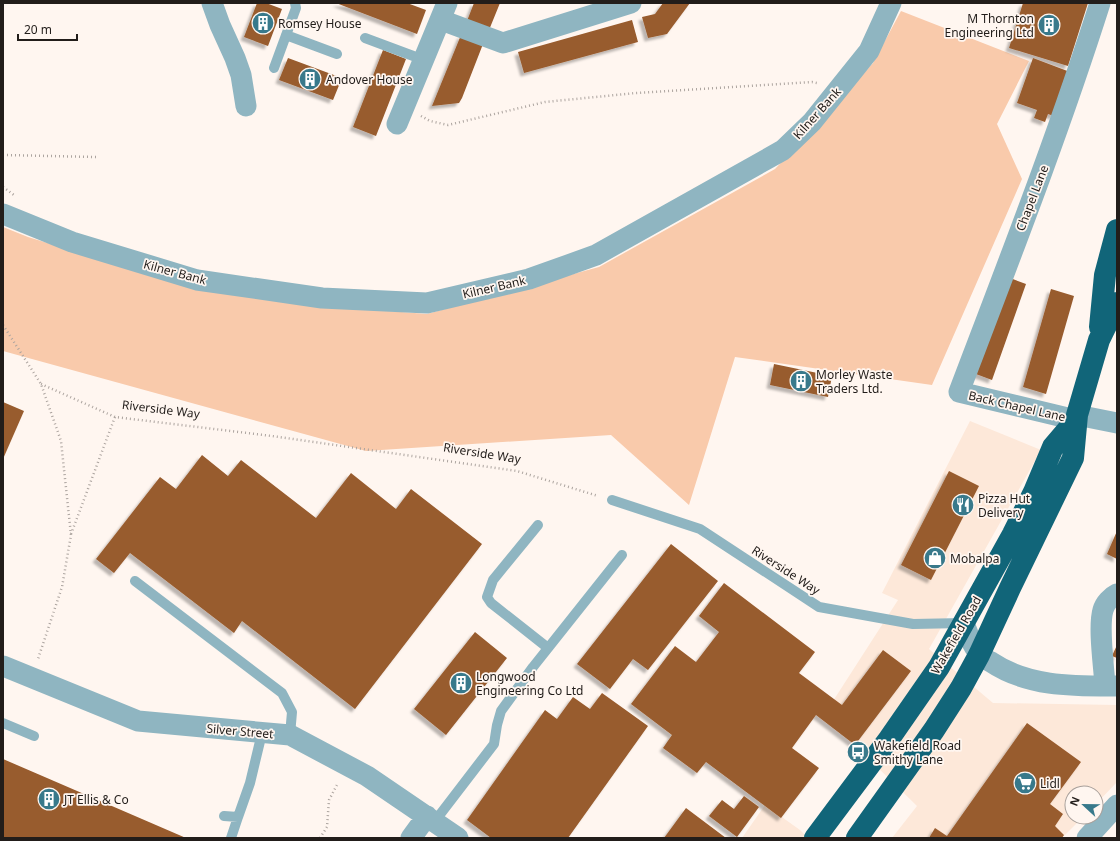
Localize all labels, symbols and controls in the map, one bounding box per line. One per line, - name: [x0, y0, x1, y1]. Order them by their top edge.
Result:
- building icon: Romsey House: [250, 10, 276, 36]
- place label: M Thornton Engineering Ltd: [945, 10, 1034, 41]
- building icon: M Thornton Engineering Ltd: [1036, 12, 1062, 38]
- place label: Romsey House: [278, 15, 362, 32]
- scale bar: [18, 16, 77, 42]
- text: 20 m: [24, 21, 52, 38]
- building icon: Andover House: [297, 66, 323, 92]
- place label: Andover House: [326, 71, 413, 88]
- street label: Kilner Bank: [789, 83, 845, 143]
- street label: Chapel Lane: [1012, 162, 1052, 233]
- street label: Kilner Bank: [142, 255, 209, 289]
- street label: Kilner Bank: [461, 271, 528, 303]
- place label: Morley Waste Traders Ltd.: [816, 366, 893, 397]
- building icon: Morley Waste Traders Ltd.: [788, 368, 814, 394]
- street label: Back Chapel Lane: [967, 387, 1067, 425]
- street label: Riverside Way: [121, 396, 202, 422]
- street label: Riverside Way: [442, 438, 523, 468]
- place label: Pizza Hut Delivery: [978, 490, 1031, 521]
- restaurant icon: Pizza Hut Delivery: [950, 492, 976, 518]
- street label: Riverside Way: [749, 542, 824, 599]
- shop icon: Mobalpa: [922, 545, 948, 571]
- place label: Mobalpa: [950, 550, 999, 567]
- street label: Wakefield Road: [927, 593, 985, 677]
- place label: Longwood Engineering Co Ltd: [476, 668, 583, 699]
- building icon: Longwood Engineering Co Ltd: [448, 670, 474, 696]
- street label: Silver Street: [206, 720, 275, 742]
- place label: Wakefield Road Smithy Lane: [874, 737, 961, 768]
- bus stop icon: Wakefield Road Smithy Lane: [845, 739, 871, 765]
- supermarket icon: Lidl: [1012, 770, 1038, 796]
- place label: Lidl: [1040, 775, 1060, 792]
- north arrow: [1064, 785, 1104, 825]
- building icon: JT Ellis & Co: [36, 786, 62, 812]
- place label: JT Ellis & Co: [63, 791, 129, 808]
- text: N: [1066, 794, 1083, 808]

